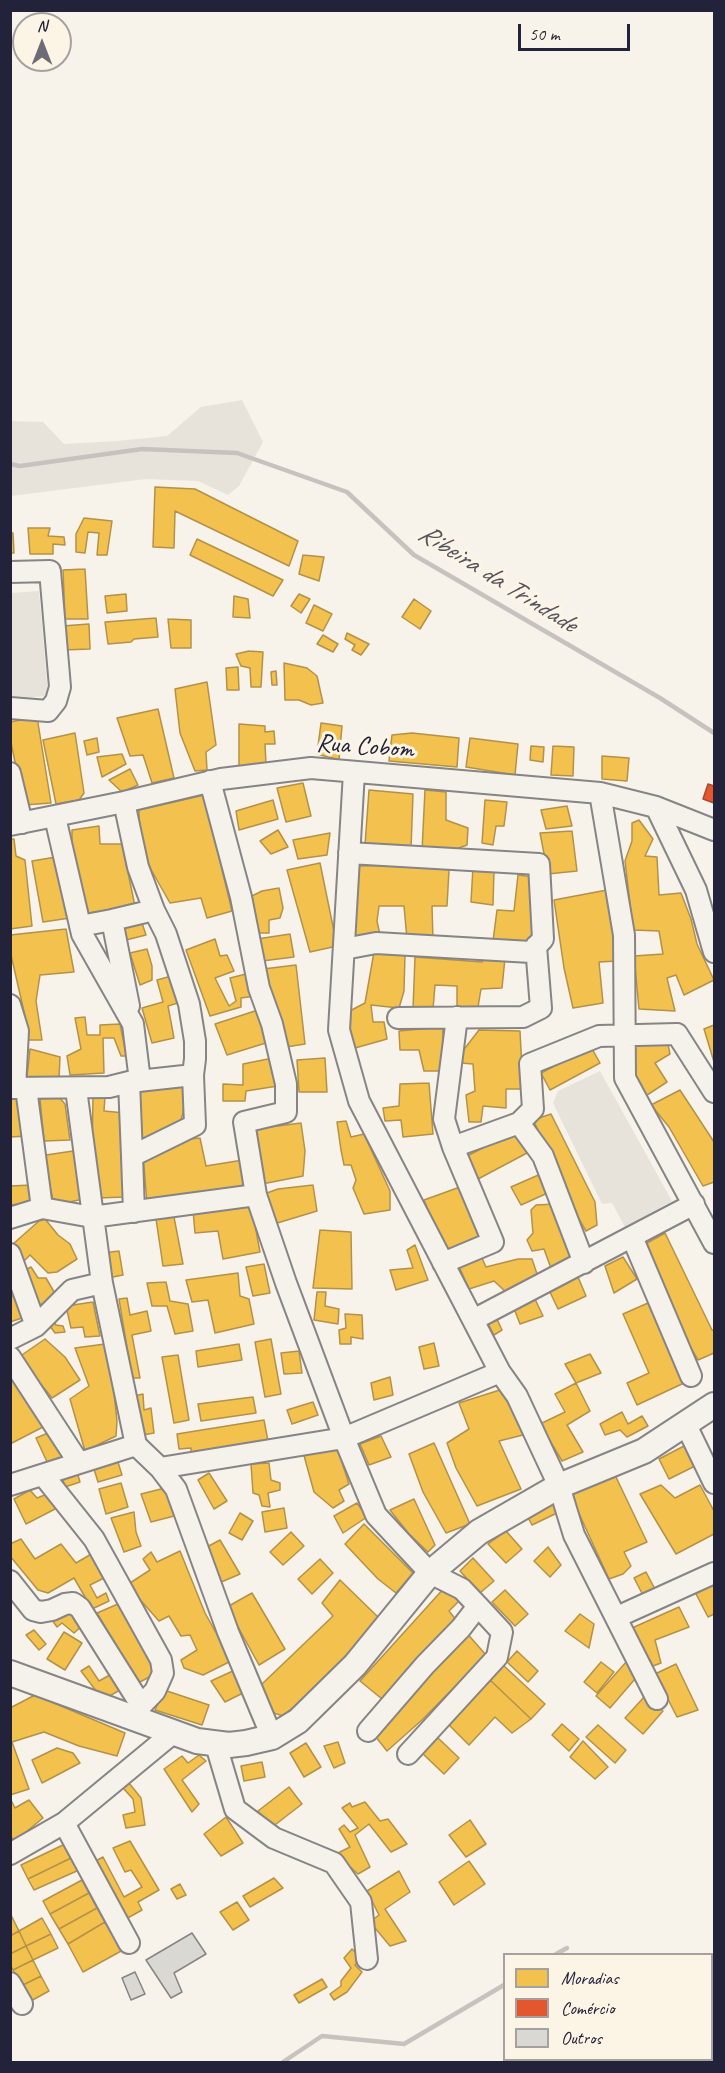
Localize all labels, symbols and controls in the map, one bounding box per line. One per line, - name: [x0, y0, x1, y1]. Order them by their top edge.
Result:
- north arrow: [12, 12, 72, 72]
- scale bar: [521, 12, 634, 50]
- text: N: [37, 16, 47, 36]
- text: 50 m: [529, 23, 560, 45]
- water label: Ribeira da Trindade: [412, 518, 582, 640]
- street label: Rua Cobom: [315, 728, 415, 766]
- legend: [503, 1953, 713, 2061]
- text: Moradias: [561, 1967, 618, 1989]
- text: Comércio: [561, 1997, 614, 2019]
- text: Outros: [561, 2027, 602, 2049]

